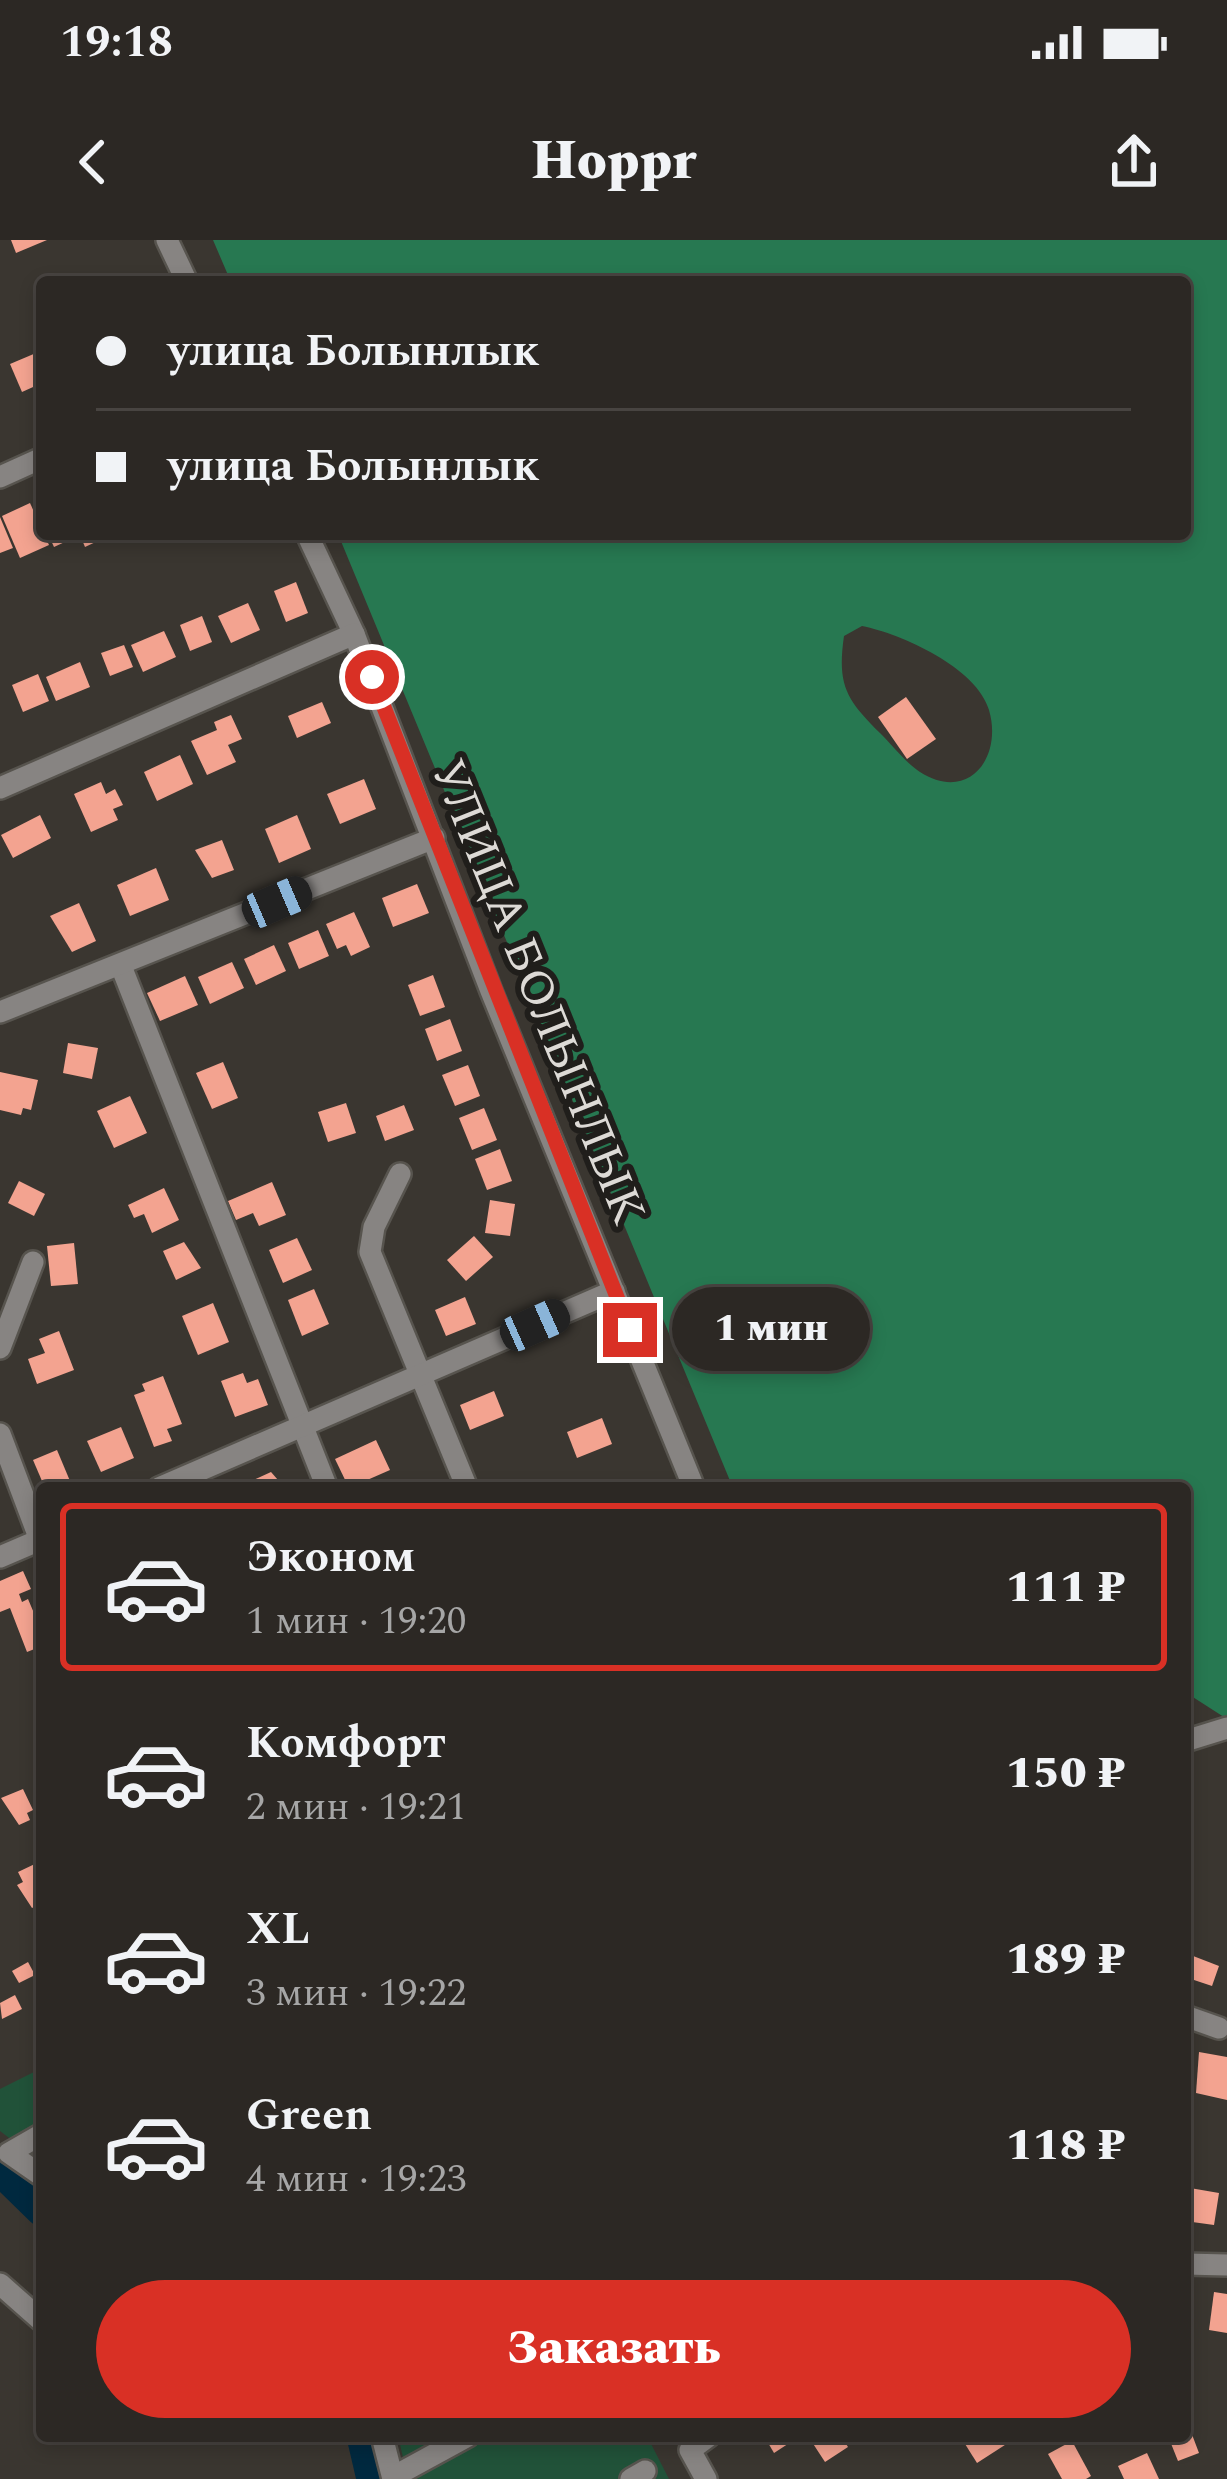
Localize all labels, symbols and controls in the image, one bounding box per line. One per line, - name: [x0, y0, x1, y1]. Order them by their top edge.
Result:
- text: 19:18: [60, 8, 173, 77]
- text: Hoppr: [531, 121, 696, 203]
- icon: back: [60, 129, 126, 195]
- icon: share: [1101, 129, 1167, 195]
- text: улица Болынлык: [168, 317, 539, 386]
- text: улица Болынлык: [168, 432, 539, 501]
- route start: [345, 650, 399, 704]
- street label: УЛИЦА БОЛЫНЛЫК: [411, 748, 664, 1236]
- car: [237, 871, 317, 933]
- callout: 1 мин: [672, 1288, 870, 1372]
- car: [495, 1294, 575, 1356]
- text: 1 мин: [714, 1299, 828, 1358]
- route end: [603, 1303, 657, 1357]
- text: Эконом: [246, 1523, 415, 1592]
- icon: car: [102, 1533, 210, 1641]
- text: 111 ₽: [1006, 1553, 1125, 1622]
- text: 1 мин · 19:20: [246, 1592, 466, 1651]
- text: Комфорт: [246, 1709, 446, 1778]
- icon: car: [102, 1719, 210, 1827]
- text: 150 ₽: [1006, 1739, 1125, 1808]
- text: 2 мин · 19:21: [246, 1778, 466, 1837]
- text: XL: [246, 1895, 310, 1964]
- icon: car: [102, 1905, 210, 2013]
- text: 189 ₽: [1006, 1925, 1125, 1994]
- text: 3 мин · 19:22: [246, 1964, 466, 2023]
- text: Green: [246, 2081, 372, 2150]
- icon: car: [102, 2091, 210, 2199]
- text: 118 ₽: [1006, 2111, 1125, 2180]
- text: 4 мин · 19:23: [246, 2150, 466, 2209]
- button: Заказать: [96, 2280, 1131, 2418]

